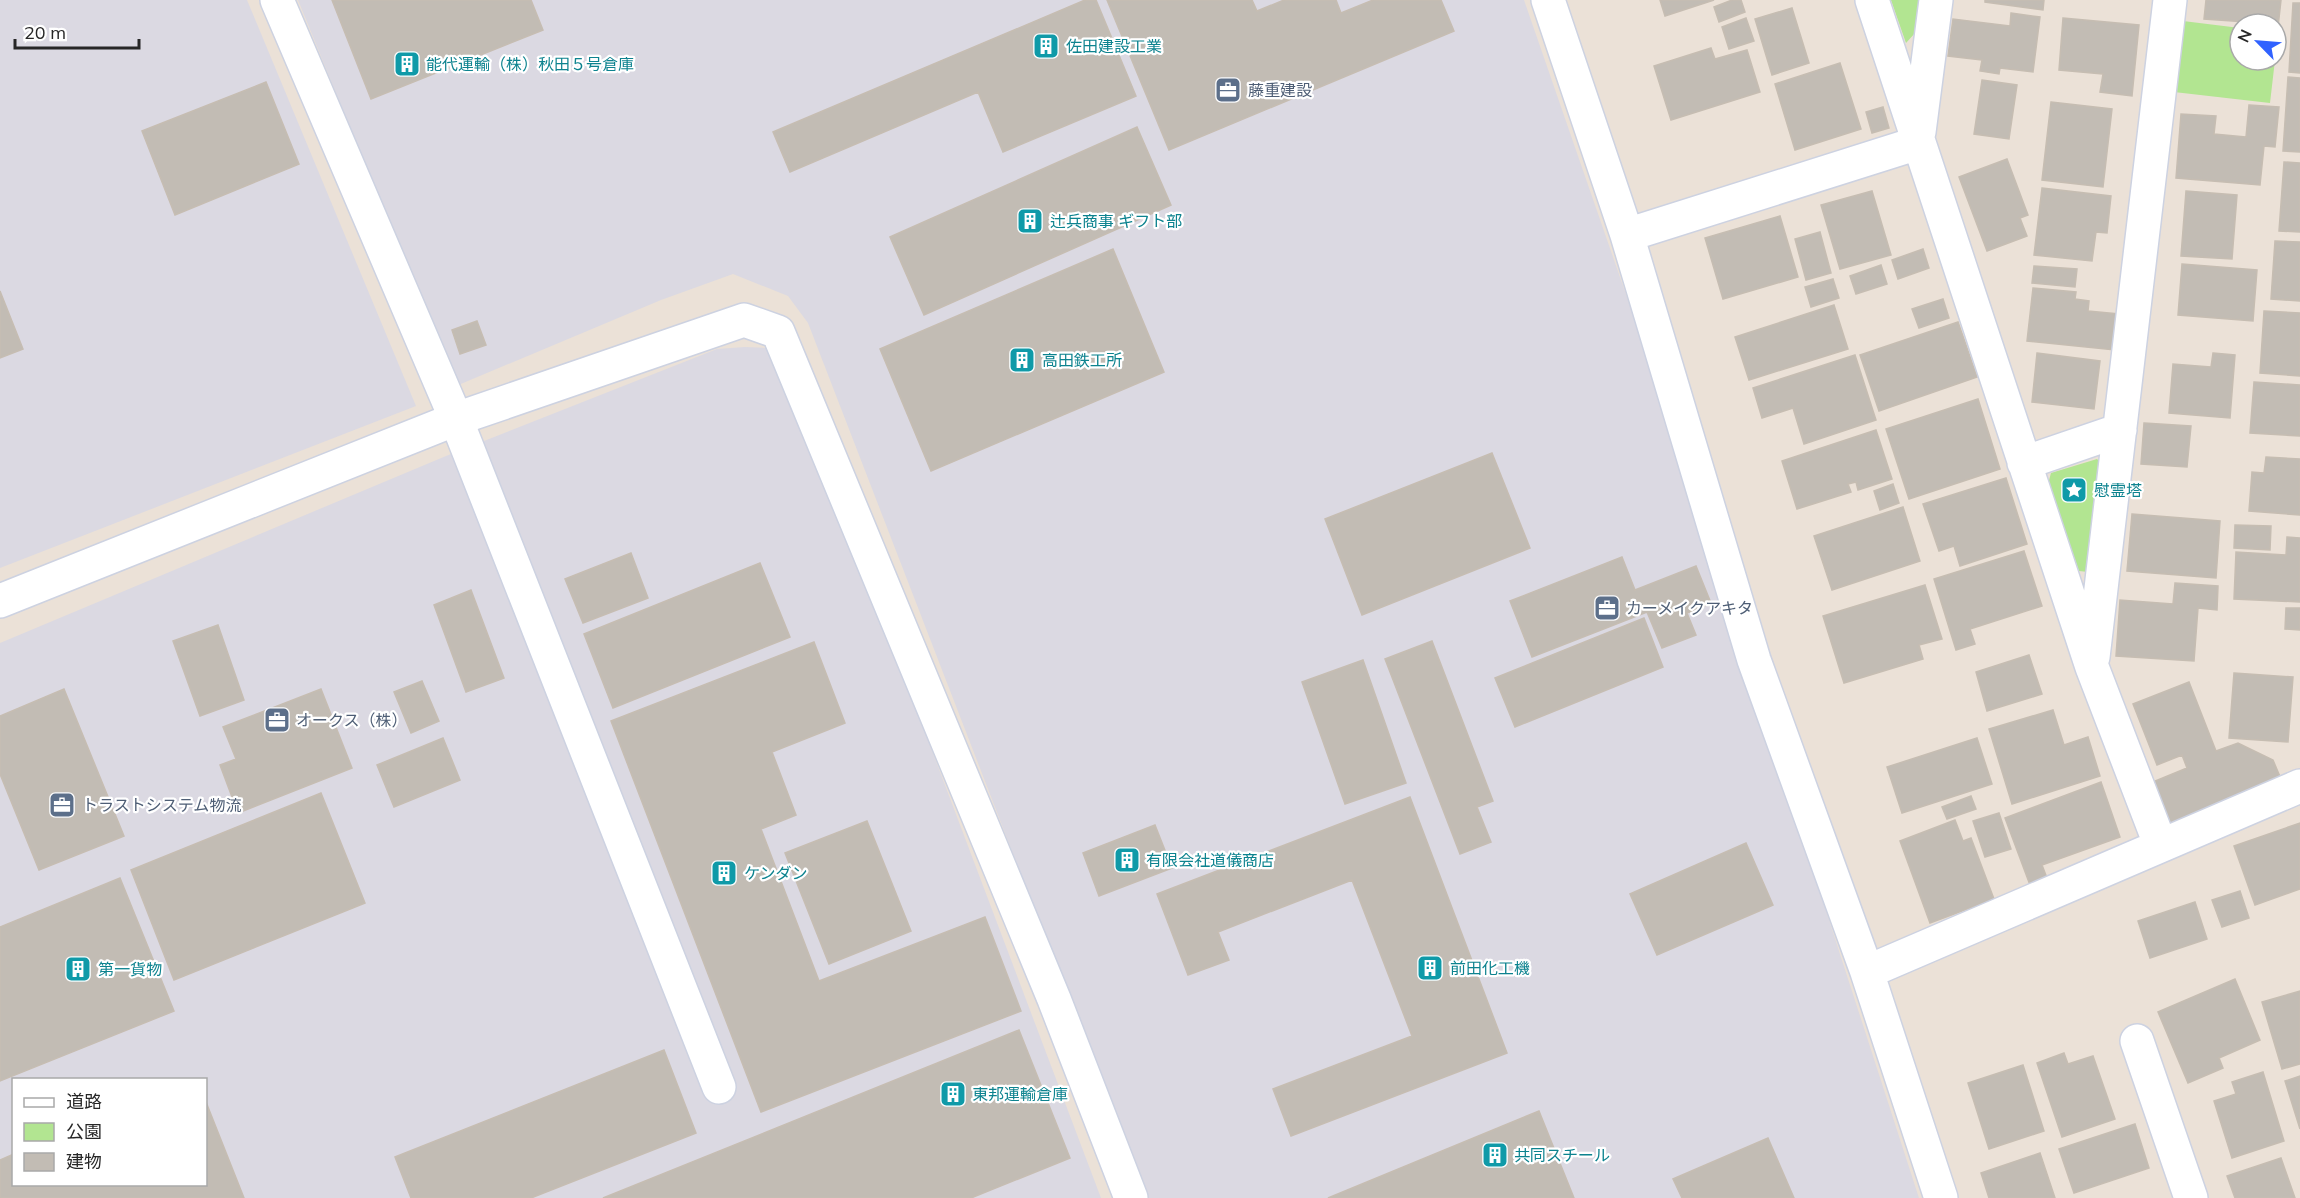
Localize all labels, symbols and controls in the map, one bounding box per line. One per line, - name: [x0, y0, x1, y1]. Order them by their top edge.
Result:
- scale bar: [15, 12, 140, 50]
- north arrow: [2228, 12, 2288, 72]
- text: 20 m: [24, 21, 66, 44]
- text: N: [2233, 26, 2256, 45]
- building icon: 佐田建設工業: [1031, 31, 1061, 61]
- place label: 佐田建設工業: [1066, 36, 1162, 56]
- building icon: 能代運輸（株）秋田５号倉庫: [392, 49, 422, 79]
- place label: 能代運輸（株）秋田５号倉庫: [426, 54, 634, 74]
- office icon: 藤重建設: [1213, 75, 1243, 105]
- place label: 藤重建設: [1248, 80, 1312, 100]
- building icon: 辻兵商事 ギフト部: [1015, 206, 1045, 236]
- place label: 辻兵商事 ギフト部: [1050, 211, 1182, 231]
- building icon: 高田鉄工所: [1007, 345, 1037, 375]
- place label: 高田鉄工所: [1042, 350, 1122, 370]
- place icon: 慰霊塔: [2059, 475, 2089, 505]
- place label: 慰霊塔: [2094, 480, 2142, 500]
- office icon: カーメイクアキタ: [1592, 593, 1622, 623]
- place label: カーメイクアキタ: [1626, 598, 1753, 618]
- office icon: オークス（株）: [262, 705, 292, 735]
- place label: オークス（株）: [296, 710, 408, 730]
- office icon: トラストシステム物流: [47, 790, 77, 820]
- place label: トラストシステム物流: [82, 795, 241, 815]
- building icon: 有限会社道儀商店: [1112, 845, 1142, 875]
- place label: 有限会社道儀商店: [1146, 850, 1274, 870]
- building icon: ケンダン: [709, 858, 739, 888]
- place label: ケンダン: [744, 863, 808, 883]
- building icon: 前田化工機: [1415, 953, 1445, 983]
- building icon: 第一貨物: [63, 954, 93, 984]
- place label: 前田化工機: [1450, 958, 1530, 978]
- place label: 第一貨物: [98, 959, 162, 979]
- legend: [12, 1078, 207, 1186]
- building icon: 東邦運輸倉庫: [938, 1079, 968, 1109]
- place label: 東邦運輸倉庫: [972, 1084, 1068, 1104]
- text: 道路: [66, 1090, 102, 1113]
- text: 公園: [66, 1120, 102, 1143]
- building icon: 共同スチール: [1480, 1140, 1510, 1170]
- place label: 共同スチール: [1514, 1145, 1610, 1165]
- text: 建物: [66, 1150, 102, 1173]

